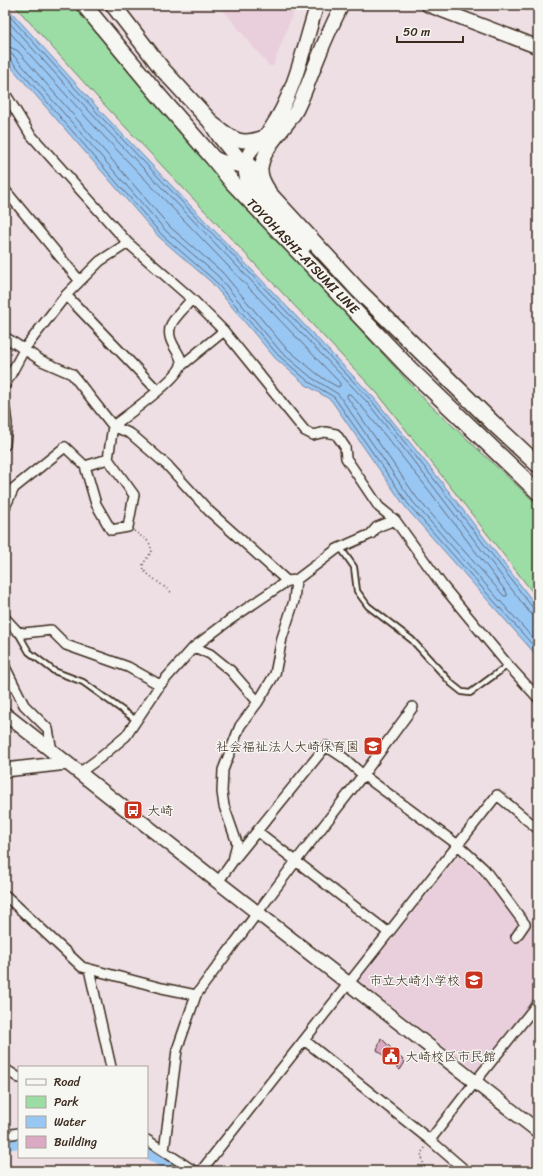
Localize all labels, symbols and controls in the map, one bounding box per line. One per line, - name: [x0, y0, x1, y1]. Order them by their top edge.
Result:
- scale bar: [397, 18, 463, 44]
- text: 50 m: [403, 21, 430, 43]
- street label: TOYOHASHI-ATSUMI LINE: [241, 192, 366, 320]
- place label: 社会福祉法人大崎保育園: [216, 735, 359, 758]
- school or university icon: 社会福祉法人大崎保育園: [362, 735, 384, 757]
- bus stop icon: 大崎: [122, 799, 144, 821]
- place label: 大崎: [147, 799, 173, 822]
- place label: 市立大崎小学校: [369, 969, 460, 992]
- school or university icon: 市立大崎小学校: [463, 969, 485, 991]
- public building icon: 大崎校区市民館: [380, 1045, 402, 1067]
- place label: 大崎校区市民館: [405, 1045, 496, 1068]
- legend: [18, 1066, 148, 1158]
- text: Road: [54, 1071, 81, 1093]
- text: Park: [54, 1091, 79, 1113]
- text: Water: [54, 1111, 87, 1133]
- text: Building: [54, 1131, 97, 1153]

